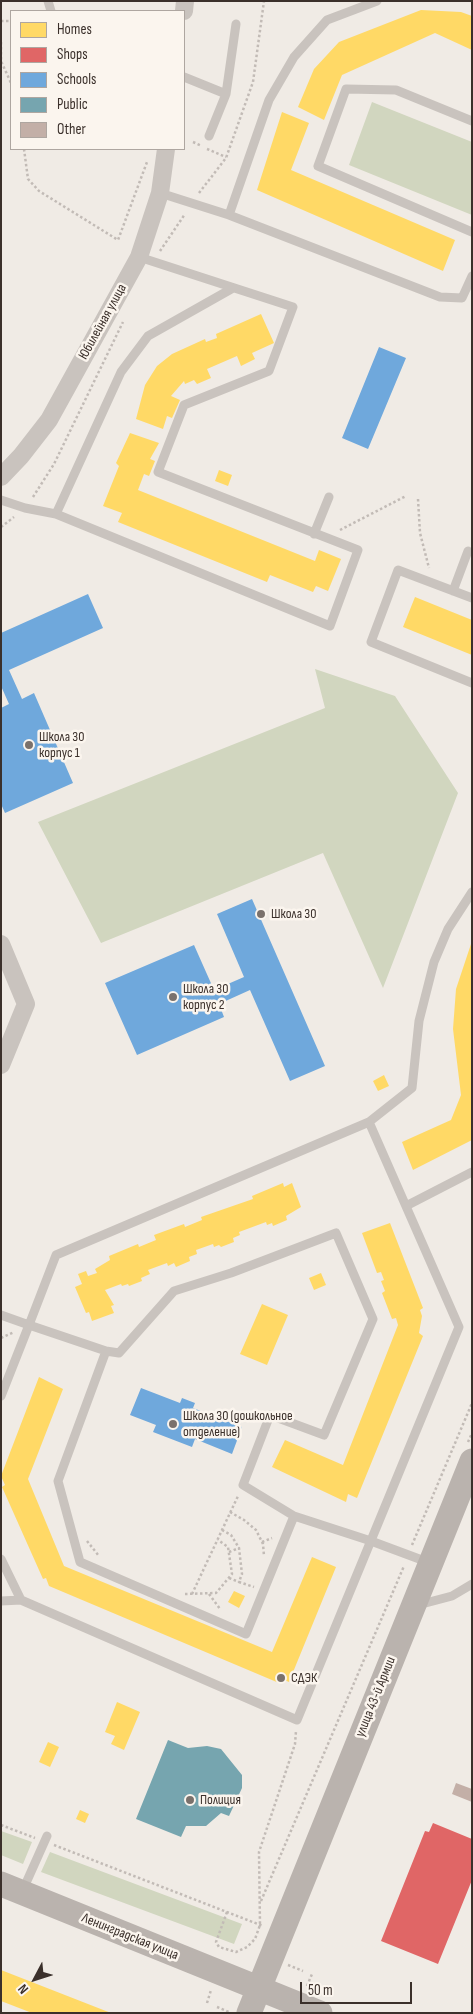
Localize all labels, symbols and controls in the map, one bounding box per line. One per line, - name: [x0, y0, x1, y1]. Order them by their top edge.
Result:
- legend: [10, 10, 185, 150]
- text: Homes: [57, 20, 92, 39]
- text: Shops: [57, 45, 88, 64]
- text: Schools: [57, 70, 96, 89]
- text: Public: [57, 95, 88, 114]
- text: Other: [57, 120, 86, 139]
- street label: Юбилейная улица: [75, 281, 131, 363]
- place label: Школа 30 корпус 1: [39, 729, 84, 762]
- marker: Школа 30 корпус 1: [23, 739, 35, 751]
- place label: Школа 30: [271, 906, 316, 922]
- marker: Школа 30: [255, 908, 267, 920]
- place label: Школа 30 корпус 2: [183, 981, 228, 1014]
- marker: Школа 30 корпус 2: [167, 991, 179, 1003]
- place label: Школа 30 (дошкольное отделение): [183, 1408, 293, 1440]
- marker: Школа 30 (дошкольное отделение): [167, 1418, 179, 1430]
- street label: улица 43-й Армии: [352, 1654, 400, 1740]
- place label: СДЭК: [291, 1670, 317, 1686]
- marker: СДЭК: [275, 1672, 287, 1684]
- place label: Полиция: [200, 1792, 241, 1808]
- marker: Полиция: [184, 1794, 196, 1806]
- street label: Ленинградская улица: [79, 1910, 181, 1964]
- north arrow: [10, 1954, 60, 2004]
- scale bar: [303, 1972, 416, 2004]
- text: N: [14, 1981, 32, 1997]
- text: 50 m: [308, 1981, 333, 2000]

